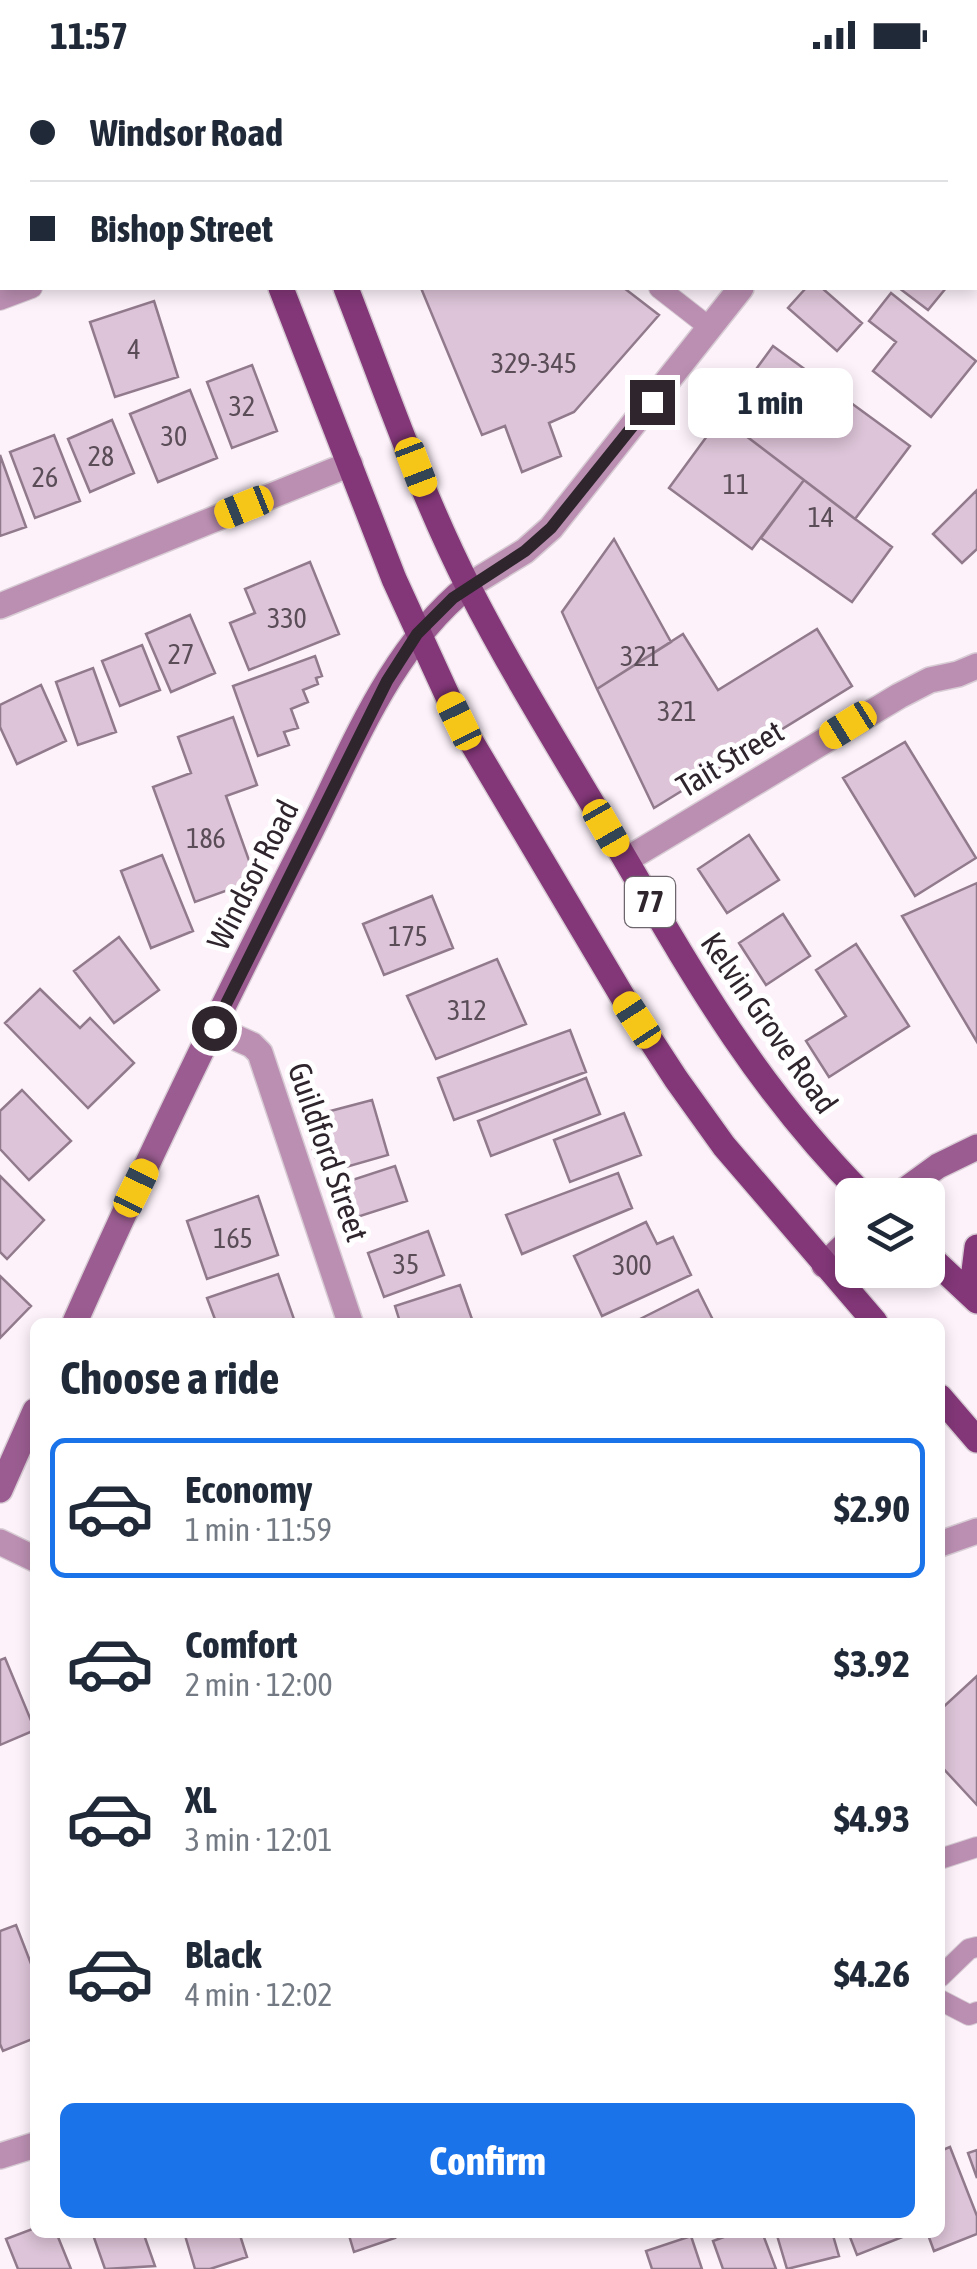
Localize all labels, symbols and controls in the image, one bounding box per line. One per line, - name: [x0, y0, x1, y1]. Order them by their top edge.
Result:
- text: 11:57: [50, 14, 128, 57]
- text: Windsor Road: [90, 111, 283, 154]
- text: Bishop Street: [90, 207, 273, 250]
- house number: 4: [127, 333, 141, 365]
- house number: 329-345: [491, 347, 577, 379]
- callout: 1 min: [687, 367, 852, 437]
- route end: [630, 380, 675, 425]
- text: 1 min: [738, 384, 803, 421]
- house number: 32: [229, 390, 255, 422]
- house number: 30: [161, 420, 187, 452]
- car: [391, 434, 441, 500]
- house number: 28: [88, 440, 114, 472]
- house number: 26: [32, 461, 58, 493]
- house number: 11: [723, 468, 749, 500]
- car: [211, 482, 277, 532]
- house number: 14: [808, 501, 834, 533]
- house number: 330: [267, 602, 307, 634]
- house number: 27: [168, 638, 194, 670]
- house number: 321: [620, 640, 660, 672]
- car: [432, 687, 486, 755]
- house number: 321: [657, 695, 697, 727]
- car: [815, 696, 881, 754]
- street label: Tait Street: [670, 712, 790, 805]
- street label: Windsor Road: [199, 794, 306, 956]
- car: [578, 795, 634, 861]
- house number: 186: [186, 822, 226, 854]
- road number: 77: [625, 877, 675, 927]
- house number: 175: [388, 920, 428, 952]
- street label: Kelvin Grove Road: [693, 925, 845, 1120]
- car: [608, 987, 666, 1053]
- house number: 312: [447, 994, 487, 1026]
- route start: [192, 1006, 237, 1051]
- street label: Guildford Street: [281, 1058, 376, 1246]
- car: [109, 1154, 163, 1222]
- map controls: [835, 1178, 945, 1288]
- button: layers: [835, 1178, 945, 1288]
- house number: 165: [213, 1222, 253, 1254]
- house number: 35: [393, 1248, 419, 1280]
- house number: 300: [612, 1249, 652, 1281]
- text: Choose a ride: [60, 1352, 279, 1404]
- icon: car: [65, 1463, 155, 1553]
- text: Economy: [185, 1468, 312, 1511]
- text: $2.90: [834, 1487, 910, 1530]
- text: 1 min · 11:59: [185, 1511, 332, 1548]
- icon: car: [65, 1618, 155, 1708]
- text: Comfort: [185, 1623, 297, 1666]
- text: $3.92: [834, 1642, 910, 1685]
- text: 2 min · 12:00: [185, 1666, 332, 1703]
- icon: car: [65, 1773, 155, 1863]
- text: XL: [185, 1778, 217, 1821]
- text: $4.93: [834, 1797, 910, 1840]
- text: 3 min · 12:01: [185, 1821, 332, 1858]
- icon: car: [65, 1928, 155, 2018]
- text: Black: [185, 1933, 262, 1976]
- text: $4.26: [834, 1952, 910, 1995]
- text: 4 min · 12:02: [185, 1976, 332, 2013]
- button: Confirm: [60, 2103, 915, 2218]

